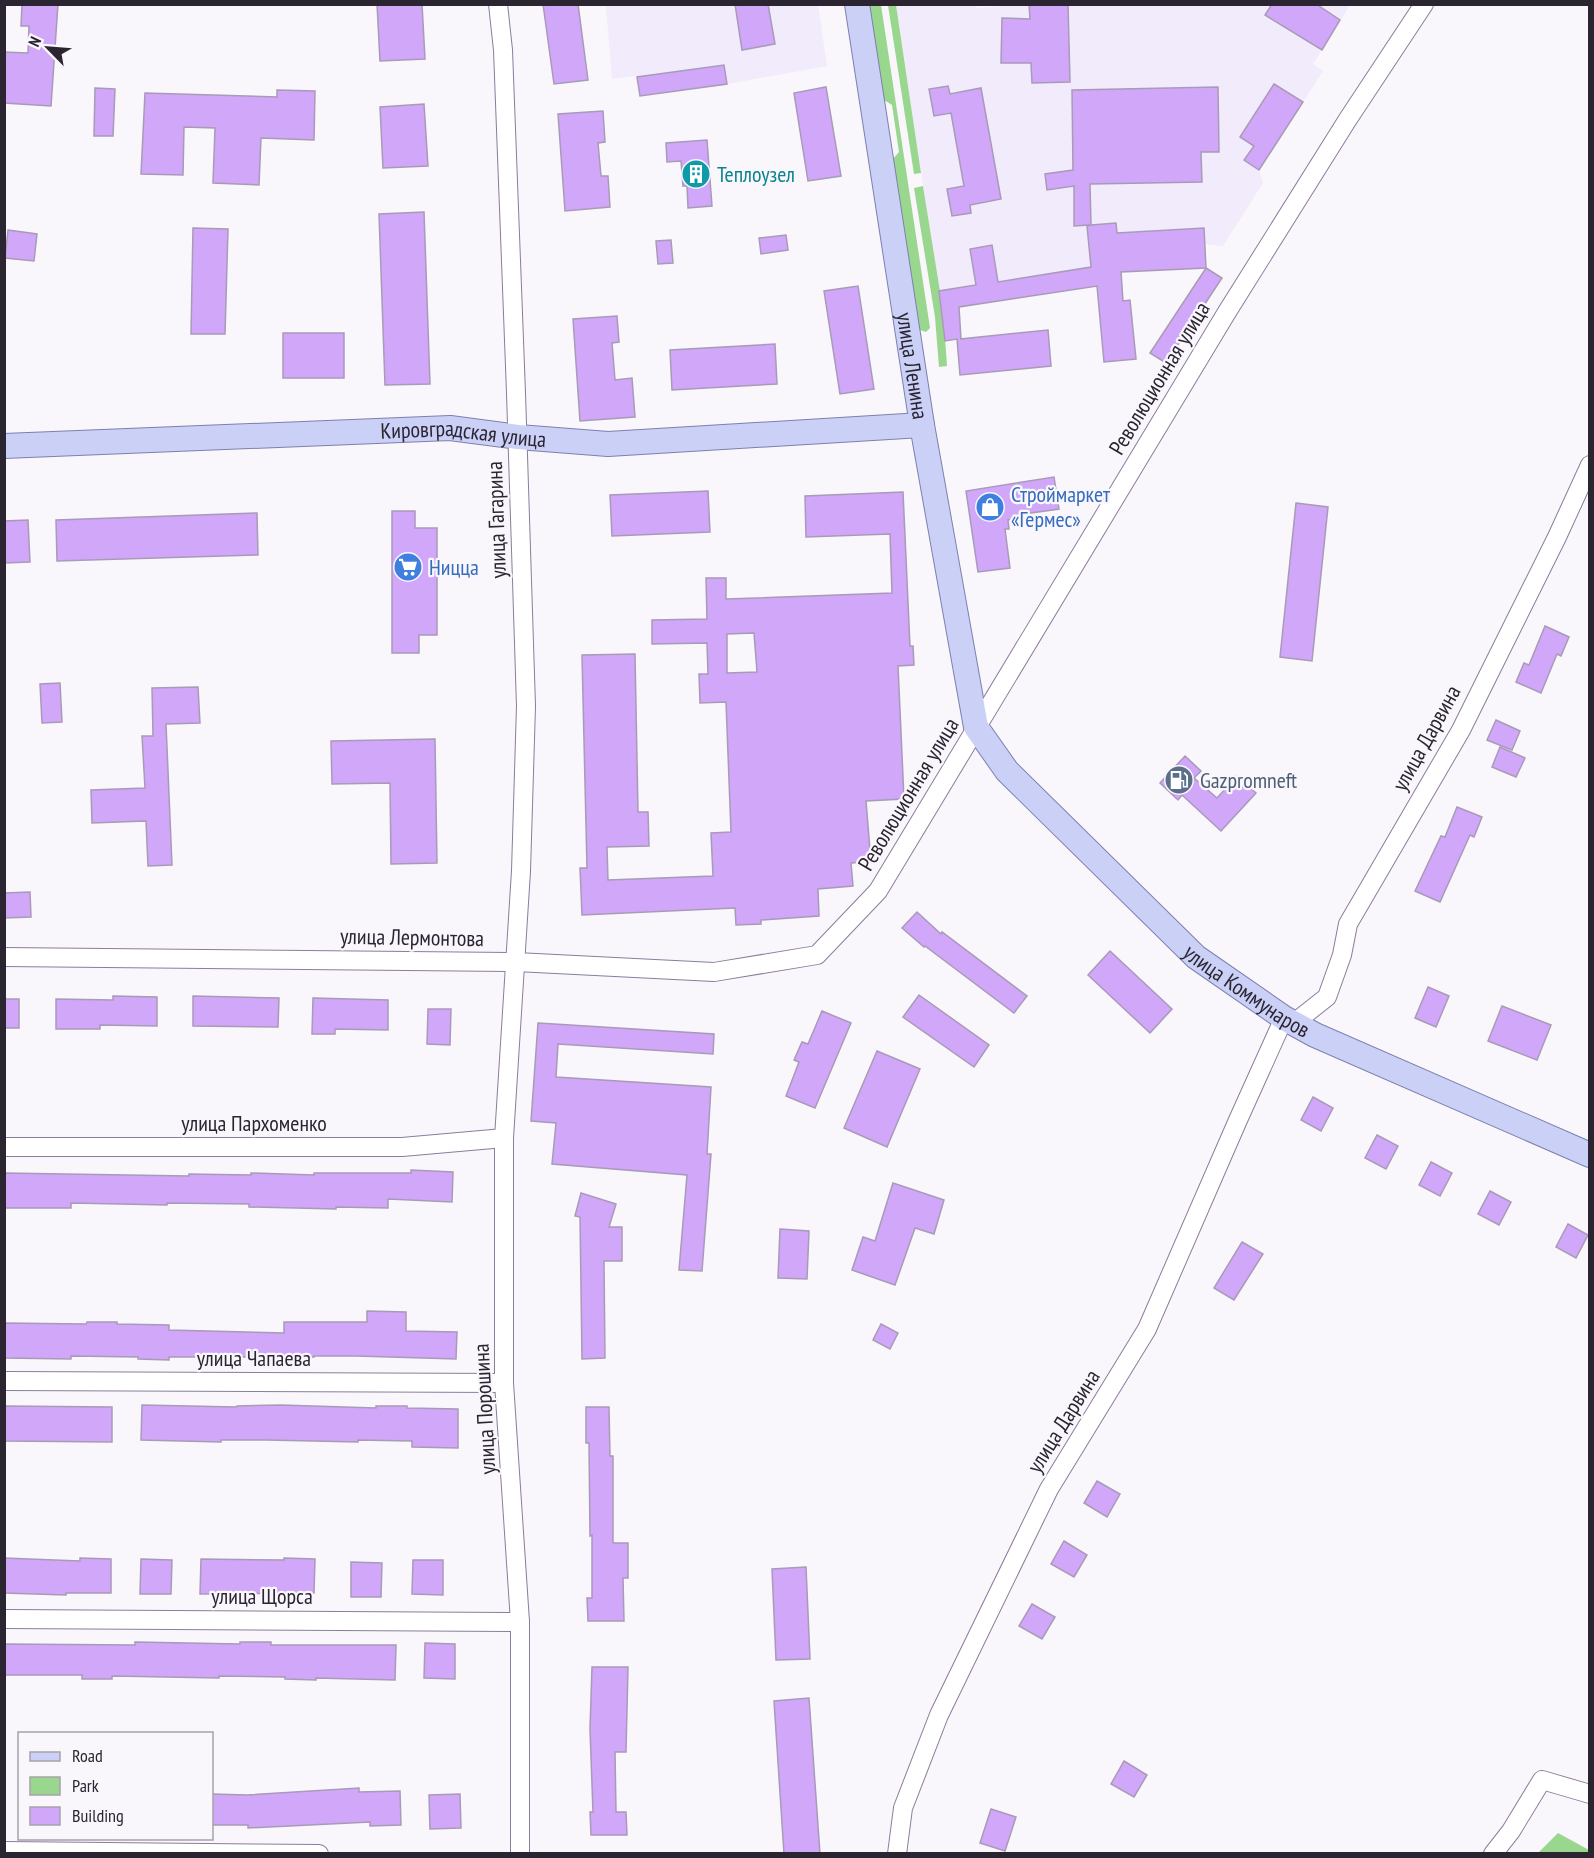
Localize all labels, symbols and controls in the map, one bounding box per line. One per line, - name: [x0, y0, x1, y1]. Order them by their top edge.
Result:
- north arrow: [18, 18, 78, 78]
- text: N: [24, 34, 45, 50]
- building icon: Теплоузел: [680, 158, 712, 190]
- place label: Теплоузел: [717, 160, 795, 188]
- street label: Революционная улица: [1102, 296, 1216, 460]
- street label: улица Ленина: [891, 310, 935, 421]
- street label: Кировградская улица: [380, 414, 547, 453]
- street label: улица Гагарина: [480, 461, 512, 579]
- place label: Строймаркет «Гермес»: [1011, 480, 1111, 533]
- shop icon: Строймаркет «Гермес»: [974, 491, 1006, 523]
- supermarket icon: Ницца: [392, 551, 424, 583]
- place label: Ницца: [429, 553, 479, 581]
- street label: улица Дарвина: [1386, 680, 1466, 796]
- street label: Революционная улица: [851, 712, 965, 876]
- fuel station icon: Gazpromneft: [1163, 764, 1195, 796]
- place label: Gazpromneft: [1200, 766, 1297, 794]
- street label: улица Лермонтова: [340, 922, 484, 952]
- street label: улица Коммунаров: [1178, 938, 1315, 1044]
- street label: улица Пархоменко: [181, 1109, 327, 1137]
- street label: улица Порошина: [467, 1343, 501, 1475]
- street label: улица Чапаева: [197, 1344, 311, 1372]
- street label: улица Дарвина: [1020, 1364, 1106, 1478]
- street label: улица Щорса: [211, 1582, 313, 1610]
- legend: [18, 1732, 213, 1840]
- text: Road: [72, 1744, 103, 1767]
- text: Park: [72, 1774, 99, 1797]
- text: Building: [72, 1804, 124, 1827]

